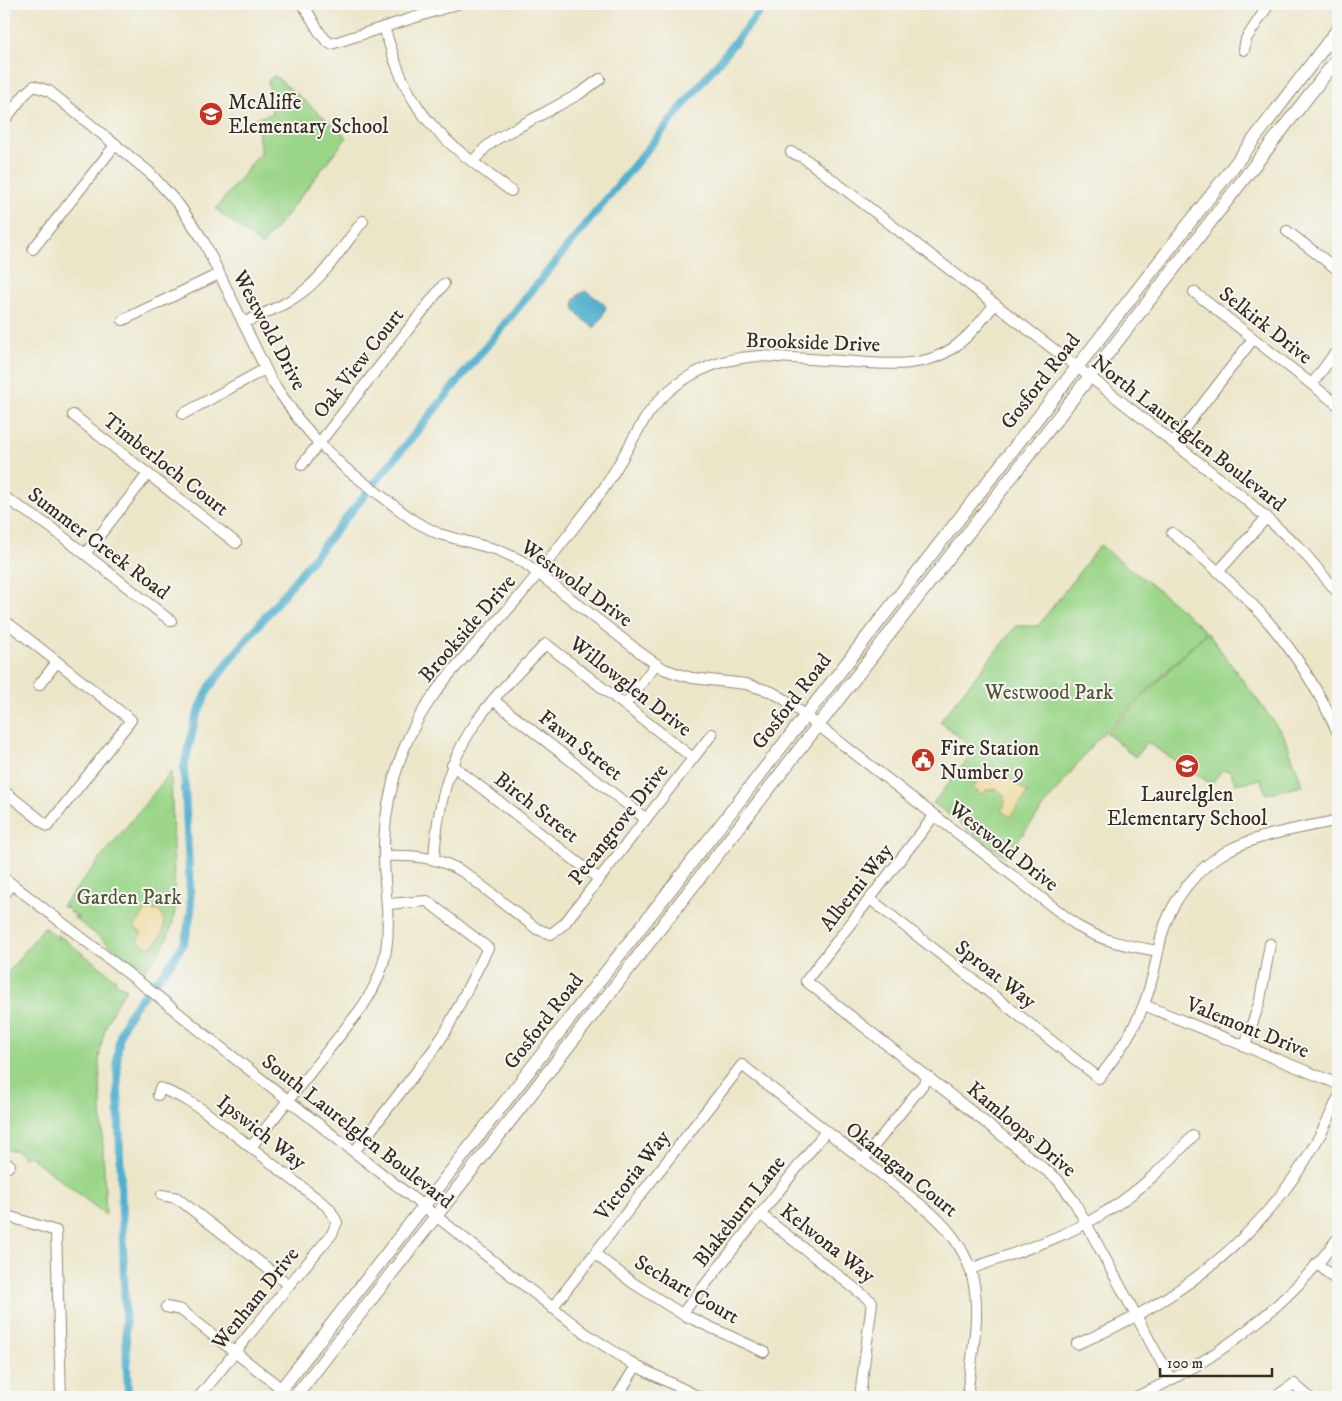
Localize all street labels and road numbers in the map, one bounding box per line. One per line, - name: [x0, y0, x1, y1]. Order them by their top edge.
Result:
- street label: Westwold Drive: [226, 265, 312, 395]
- street label: Selkirk Drive: [1214, 281, 1317, 370]
- street label: Oak View Court: [308, 303, 410, 424]
- street label: Brookside Drive: [745, 328, 881, 358]
- street label: Gosford Road: [995, 328, 1087, 435]
- street label: North Laurelglen Boulevard: [1086, 350, 1291, 518]
- street label: Timberloch Court: [97, 407, 234, 522]
- street label: Summer Creek Road: [22, 482, 175, 606]
- street label: Westwold Drive: [514, 534, 638, 633]
- street label: Brookside Drive: [414, 569, 522, 688]
- street label: Willowglen Drive: [563, 630, 697, 743]
- street label: Gosford Road: [746, 648, 838, 755]
- street label: Fawn Street: [533, 705, 628, 787]
- street label: Pecangrove Drive: [563, 758, 674, 891]
- street label: Birch Street: [489, 767, 584, 849]
- street label: Westwold Drive: [942, 795, 1064, 898]
- street label: Alberni Way: [815, 838, 900, 936]
- street label: Sproat Way: [949, 935, 1042, 1015]
- street label: Gosford Road: [498, 968, 590, 1075]
- street label: Valemont Drive: [1181, 991, 1313, 1065]
- street label: South Laurelglen Boulevard: [256, 1049, 459, 1215]
- street label: Kamloops Drive: [961, 1076, 1082, 1183]
- street label: Ipswich Way: [212, 1090, 312, 1176]
- street label: Okanagan Court: [840, 1116, 963, 1223]
- street label: Victoria Way: [589, 1124, 677, 1227]
- street label: Blakeburn Lane: [688, 1150, 792, 1273]
- street label: Kelwona Way: [774, 1198, 881, 1290]
- street label: Wenham Drive: [206, 1242, 305, 1356]
- street label: Sechart Court: [630, 1249, 744, 1330]

